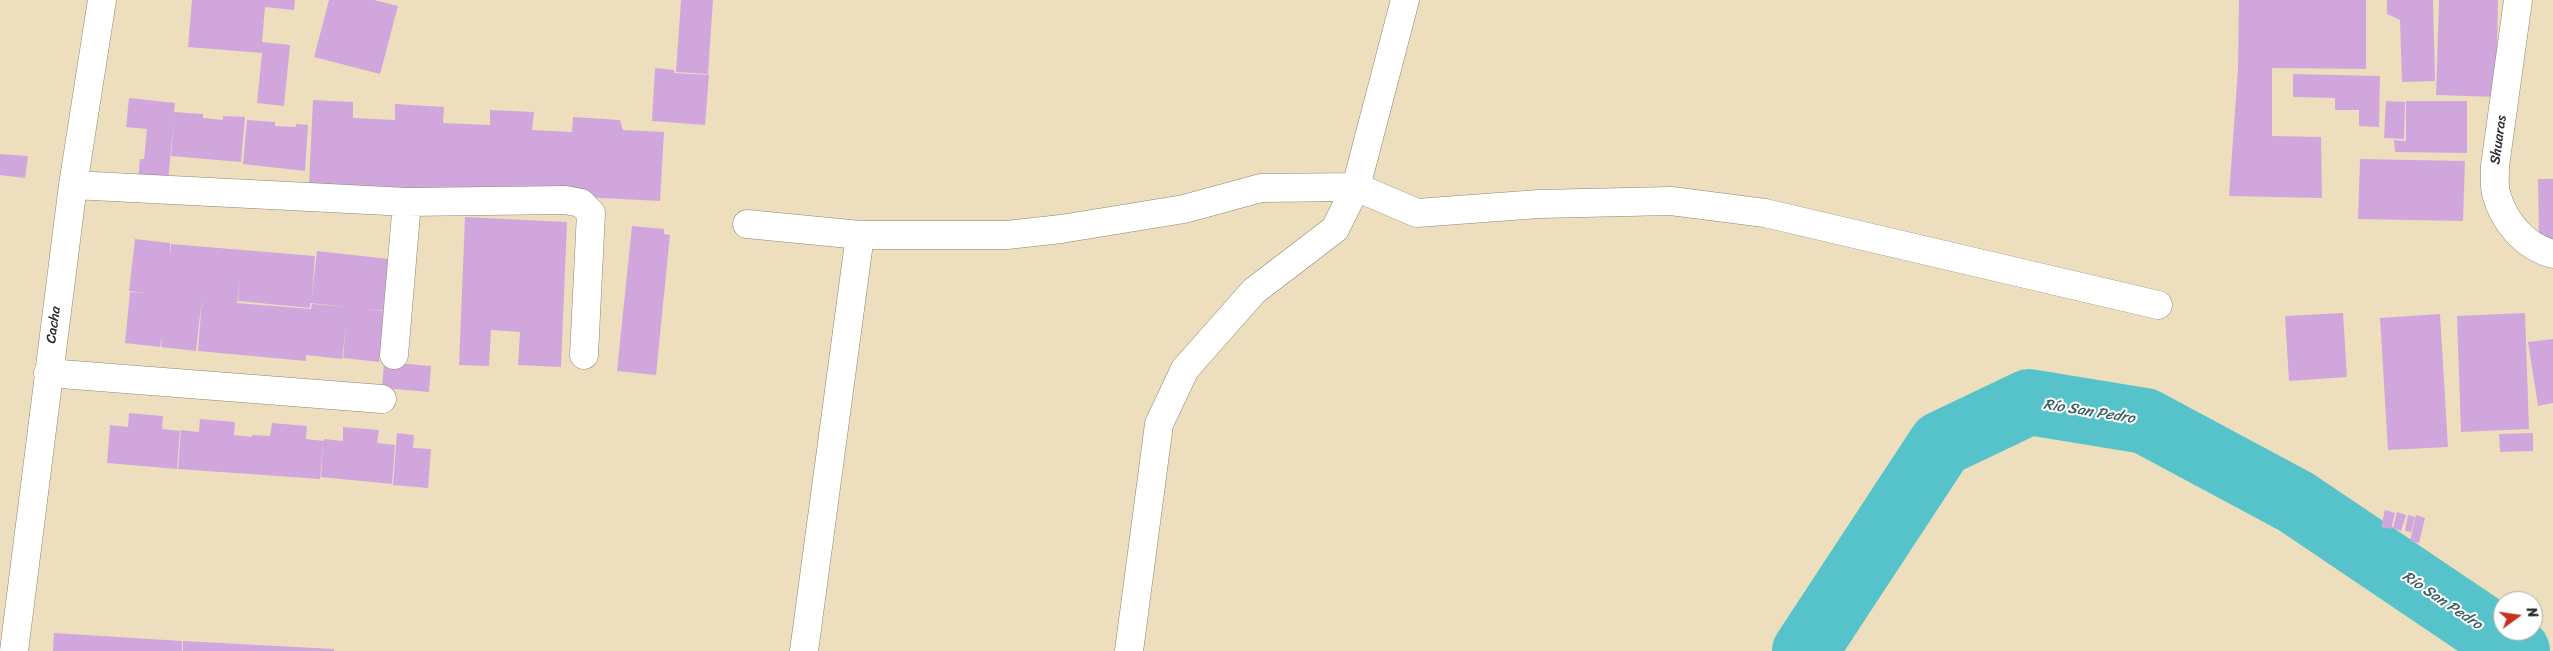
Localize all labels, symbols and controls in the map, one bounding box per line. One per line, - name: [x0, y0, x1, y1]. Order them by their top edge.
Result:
- street label: Shuaras: [2487, 114, 2511, 166]
- street label: Cacha: [43, 305, 65, 345]
- water label: Río San Pedro: [2042, 396, 2136, 428]
- water label: Río San Pedro: [2399, 568, 2485, 634]
- north arrow: [2493, 591, 2543, 641]
- text: N: [2519, 605, 2545, 620]

